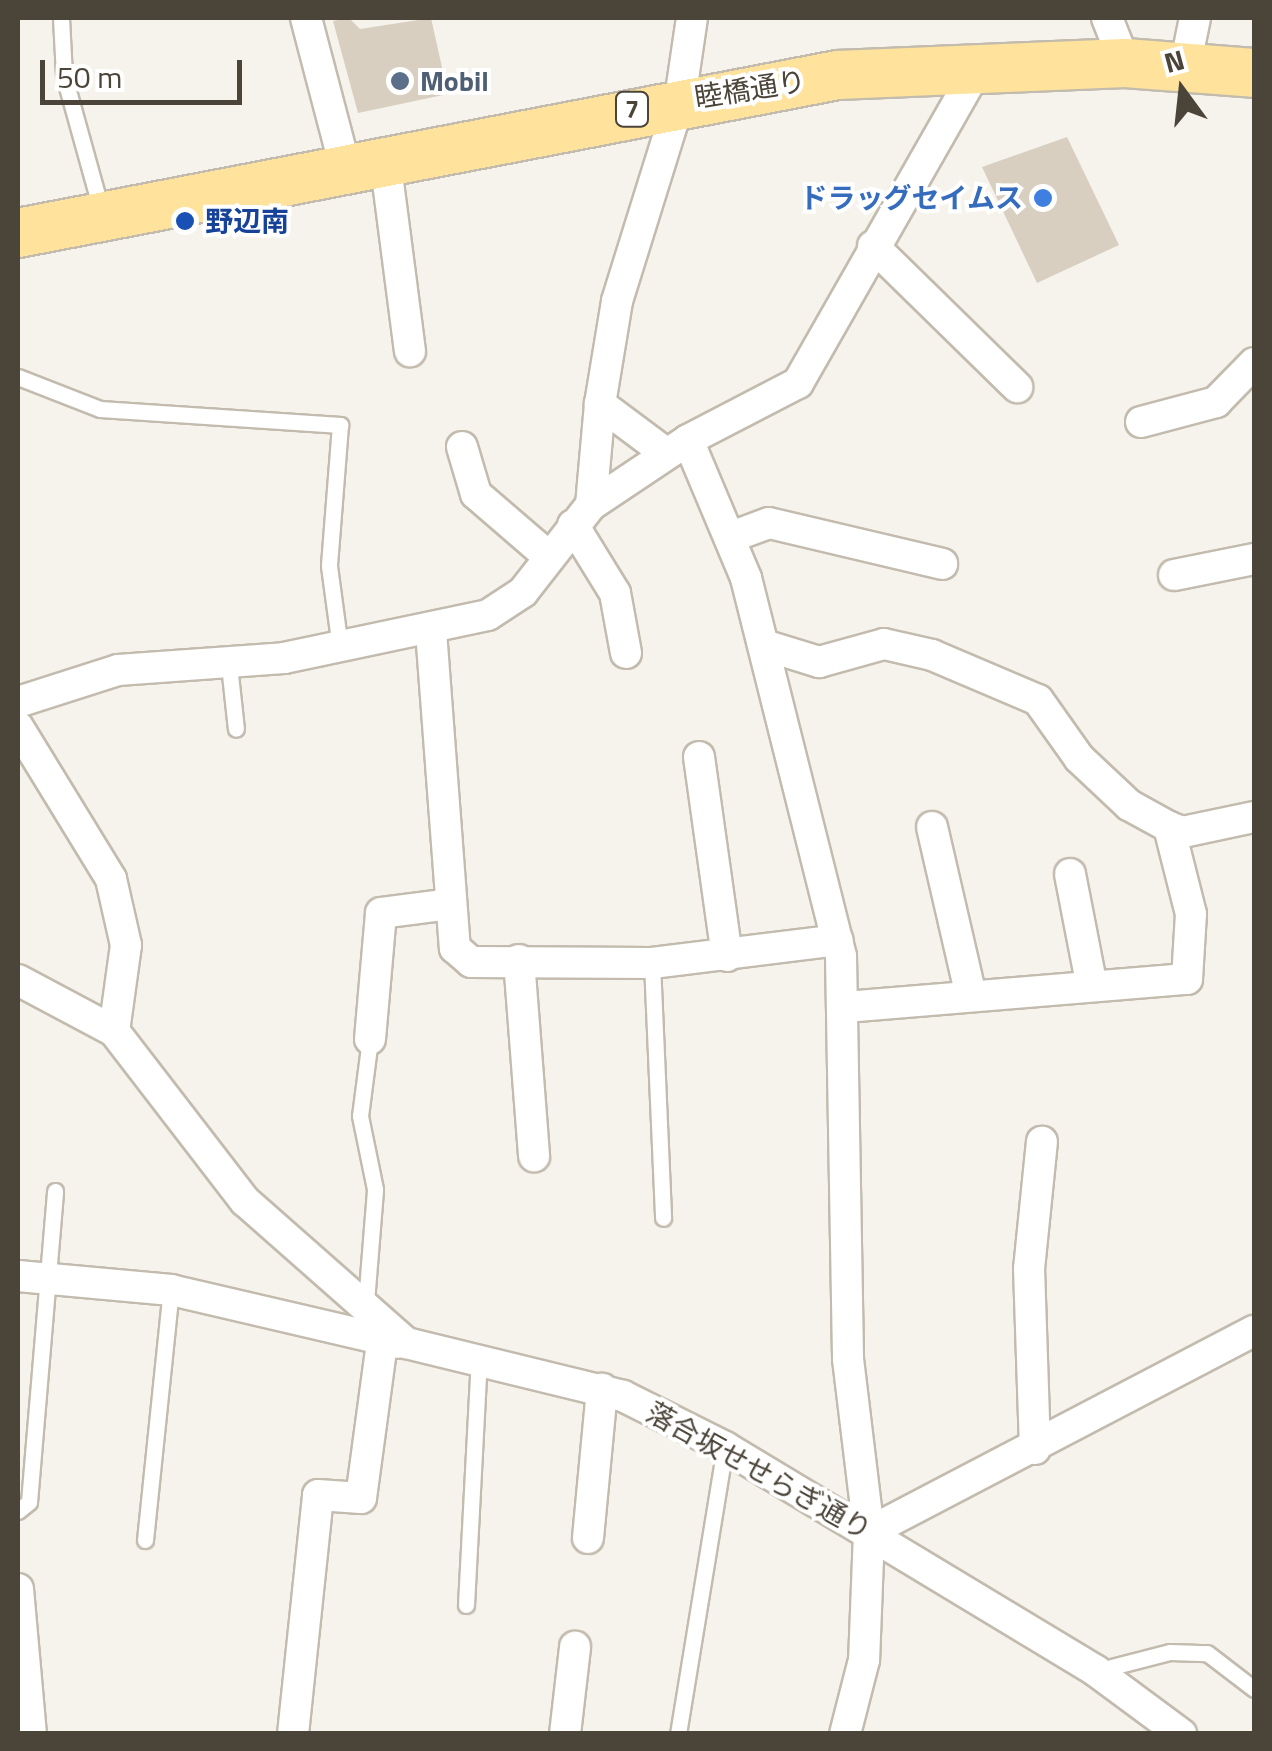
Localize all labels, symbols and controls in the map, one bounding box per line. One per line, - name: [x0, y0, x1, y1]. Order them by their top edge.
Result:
- text: N: [1159, 37, 1189, 84]
- scale bar: [45, 40, 248, 102]
- north arrow: [1132, 40, 1232, 140]
- text: 50 m: [57, 54, 122, 100]
- place label: Mobil: [420, 64, 489, 98]
- street label: 睦橋通り: [692, 64, 808, 114]
- marker: Mobil: [389, 70, 411, 92]
- road number: 7: [614, 89, 650, 129]
- place label: ドラッグセイムス: [799, 181, 1023, 215]
- marker: ドラッグセイムス: [1032, 187, 1054, 209]
- place label: 野辺南: [205, 204, 289, 238]
- marker: 野辺南: [174, 210, 196, 232]
- street label: 落合坂せせらぎ通り: [641, 1395, 877, 1547]

